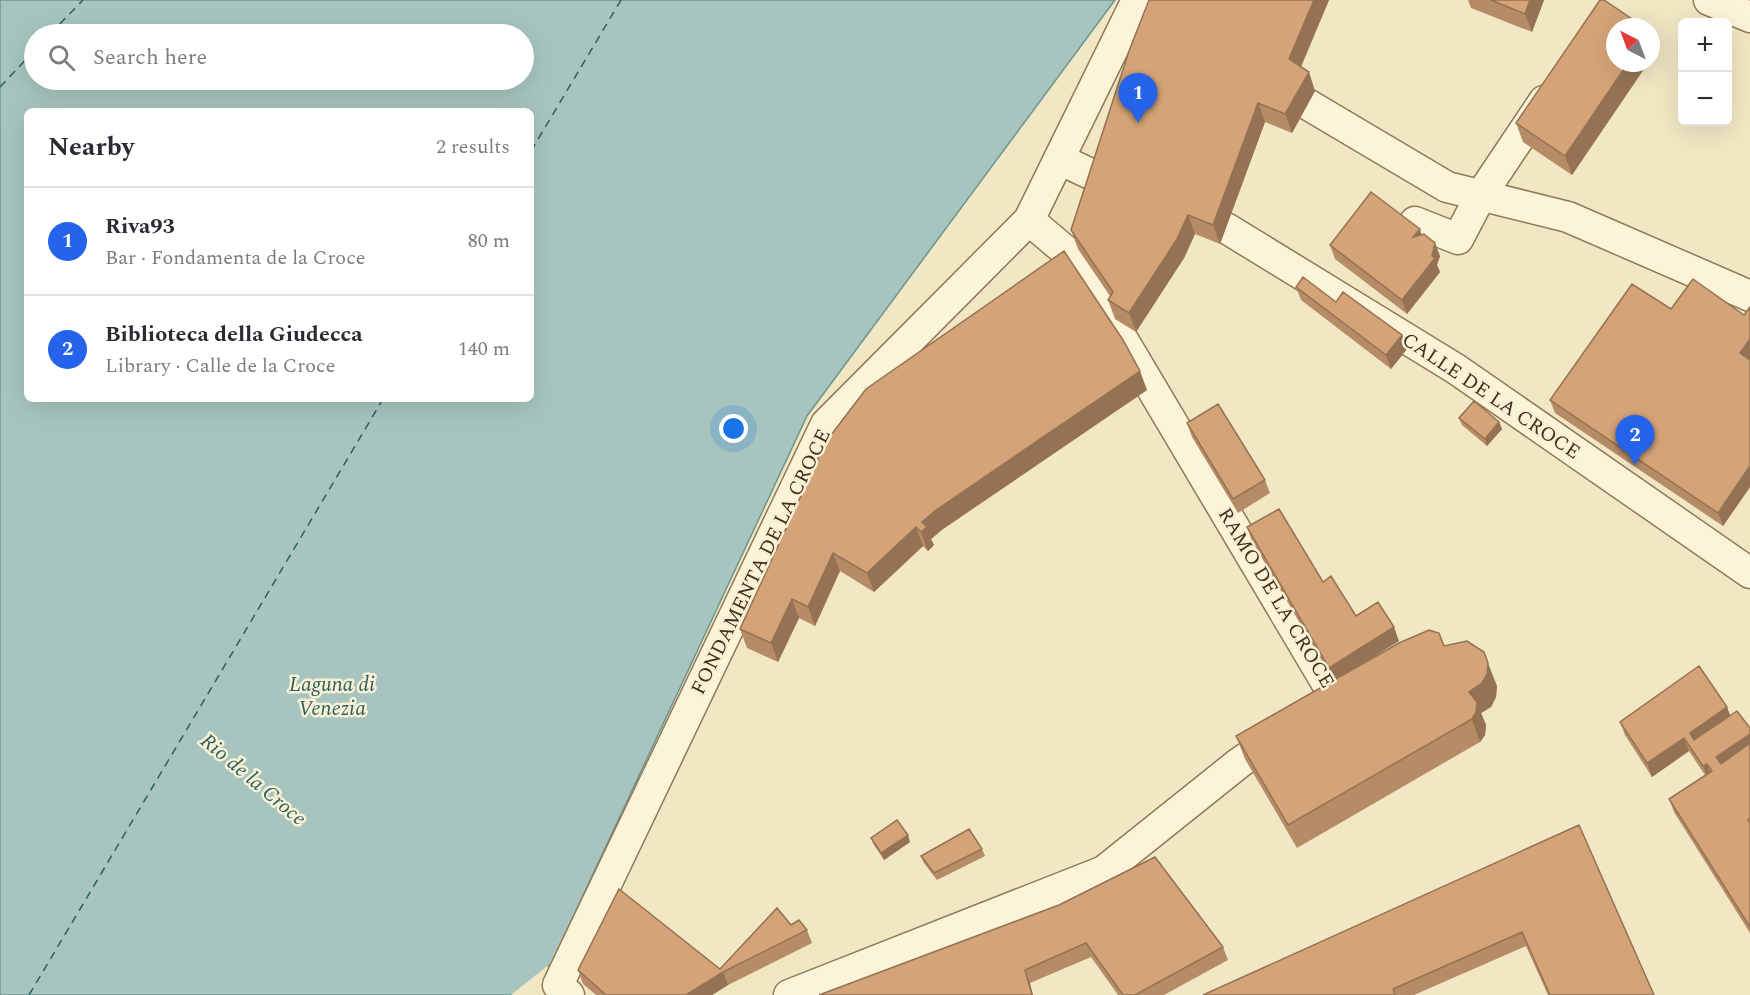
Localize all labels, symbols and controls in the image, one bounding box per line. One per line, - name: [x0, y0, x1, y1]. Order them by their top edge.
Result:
- north arrow: [1606, 18, 1660, 72]
- map controls: [1678, 18, 1732, 126]
- button: +: [1678, 18, 1732, 72]
- search box: [24, 24, 534, 90]
- icon: search: [45, 41, 78, 74]
- text: Search here: [93, 41, 207, 74]
- button: −: [1678, 72, 1732, 126]
- pin: 1: [1118, 74, 1158, 123]
- text: Nearby: [48, 127, 134, 167]
- text: 2 results: [436, 132, 510, 162]
- text: Riva93: [105, 210, 175, 243]
- text: 1: [62, 226, 73, 256]
- text: 80 m: [468, 226, 510, 256]
- text: Bar · Fondamenta de la Croce: [105, 243, 365, 273]
- text: Biblioteca della Giudecca: [105, 318, 363, 351]
- street label: CALLE DE LA CROCE: [1396, 325, 1586, 467]
- text: 2: [62, 334, 73, 364]
- text: 140 m: [458, 334, 510, 364]
- text: Library · Calle de la Croce: [105, 351, 335, 381]
- your location: [719, 414, 748, 443]
- pin: 2: [1616, 416, 1654, 465]
- street label: FONDAMENTA DE LA CROCE: [683, 424, 839, 700]
- street label: RAMO DE LA CROCE: [1210, 502, 1342, 694]
- water label: Laguna di Venezia: [289, 669, 375, 725]
- water label: Rio de la Croce: [193, 726, 313, 834]

